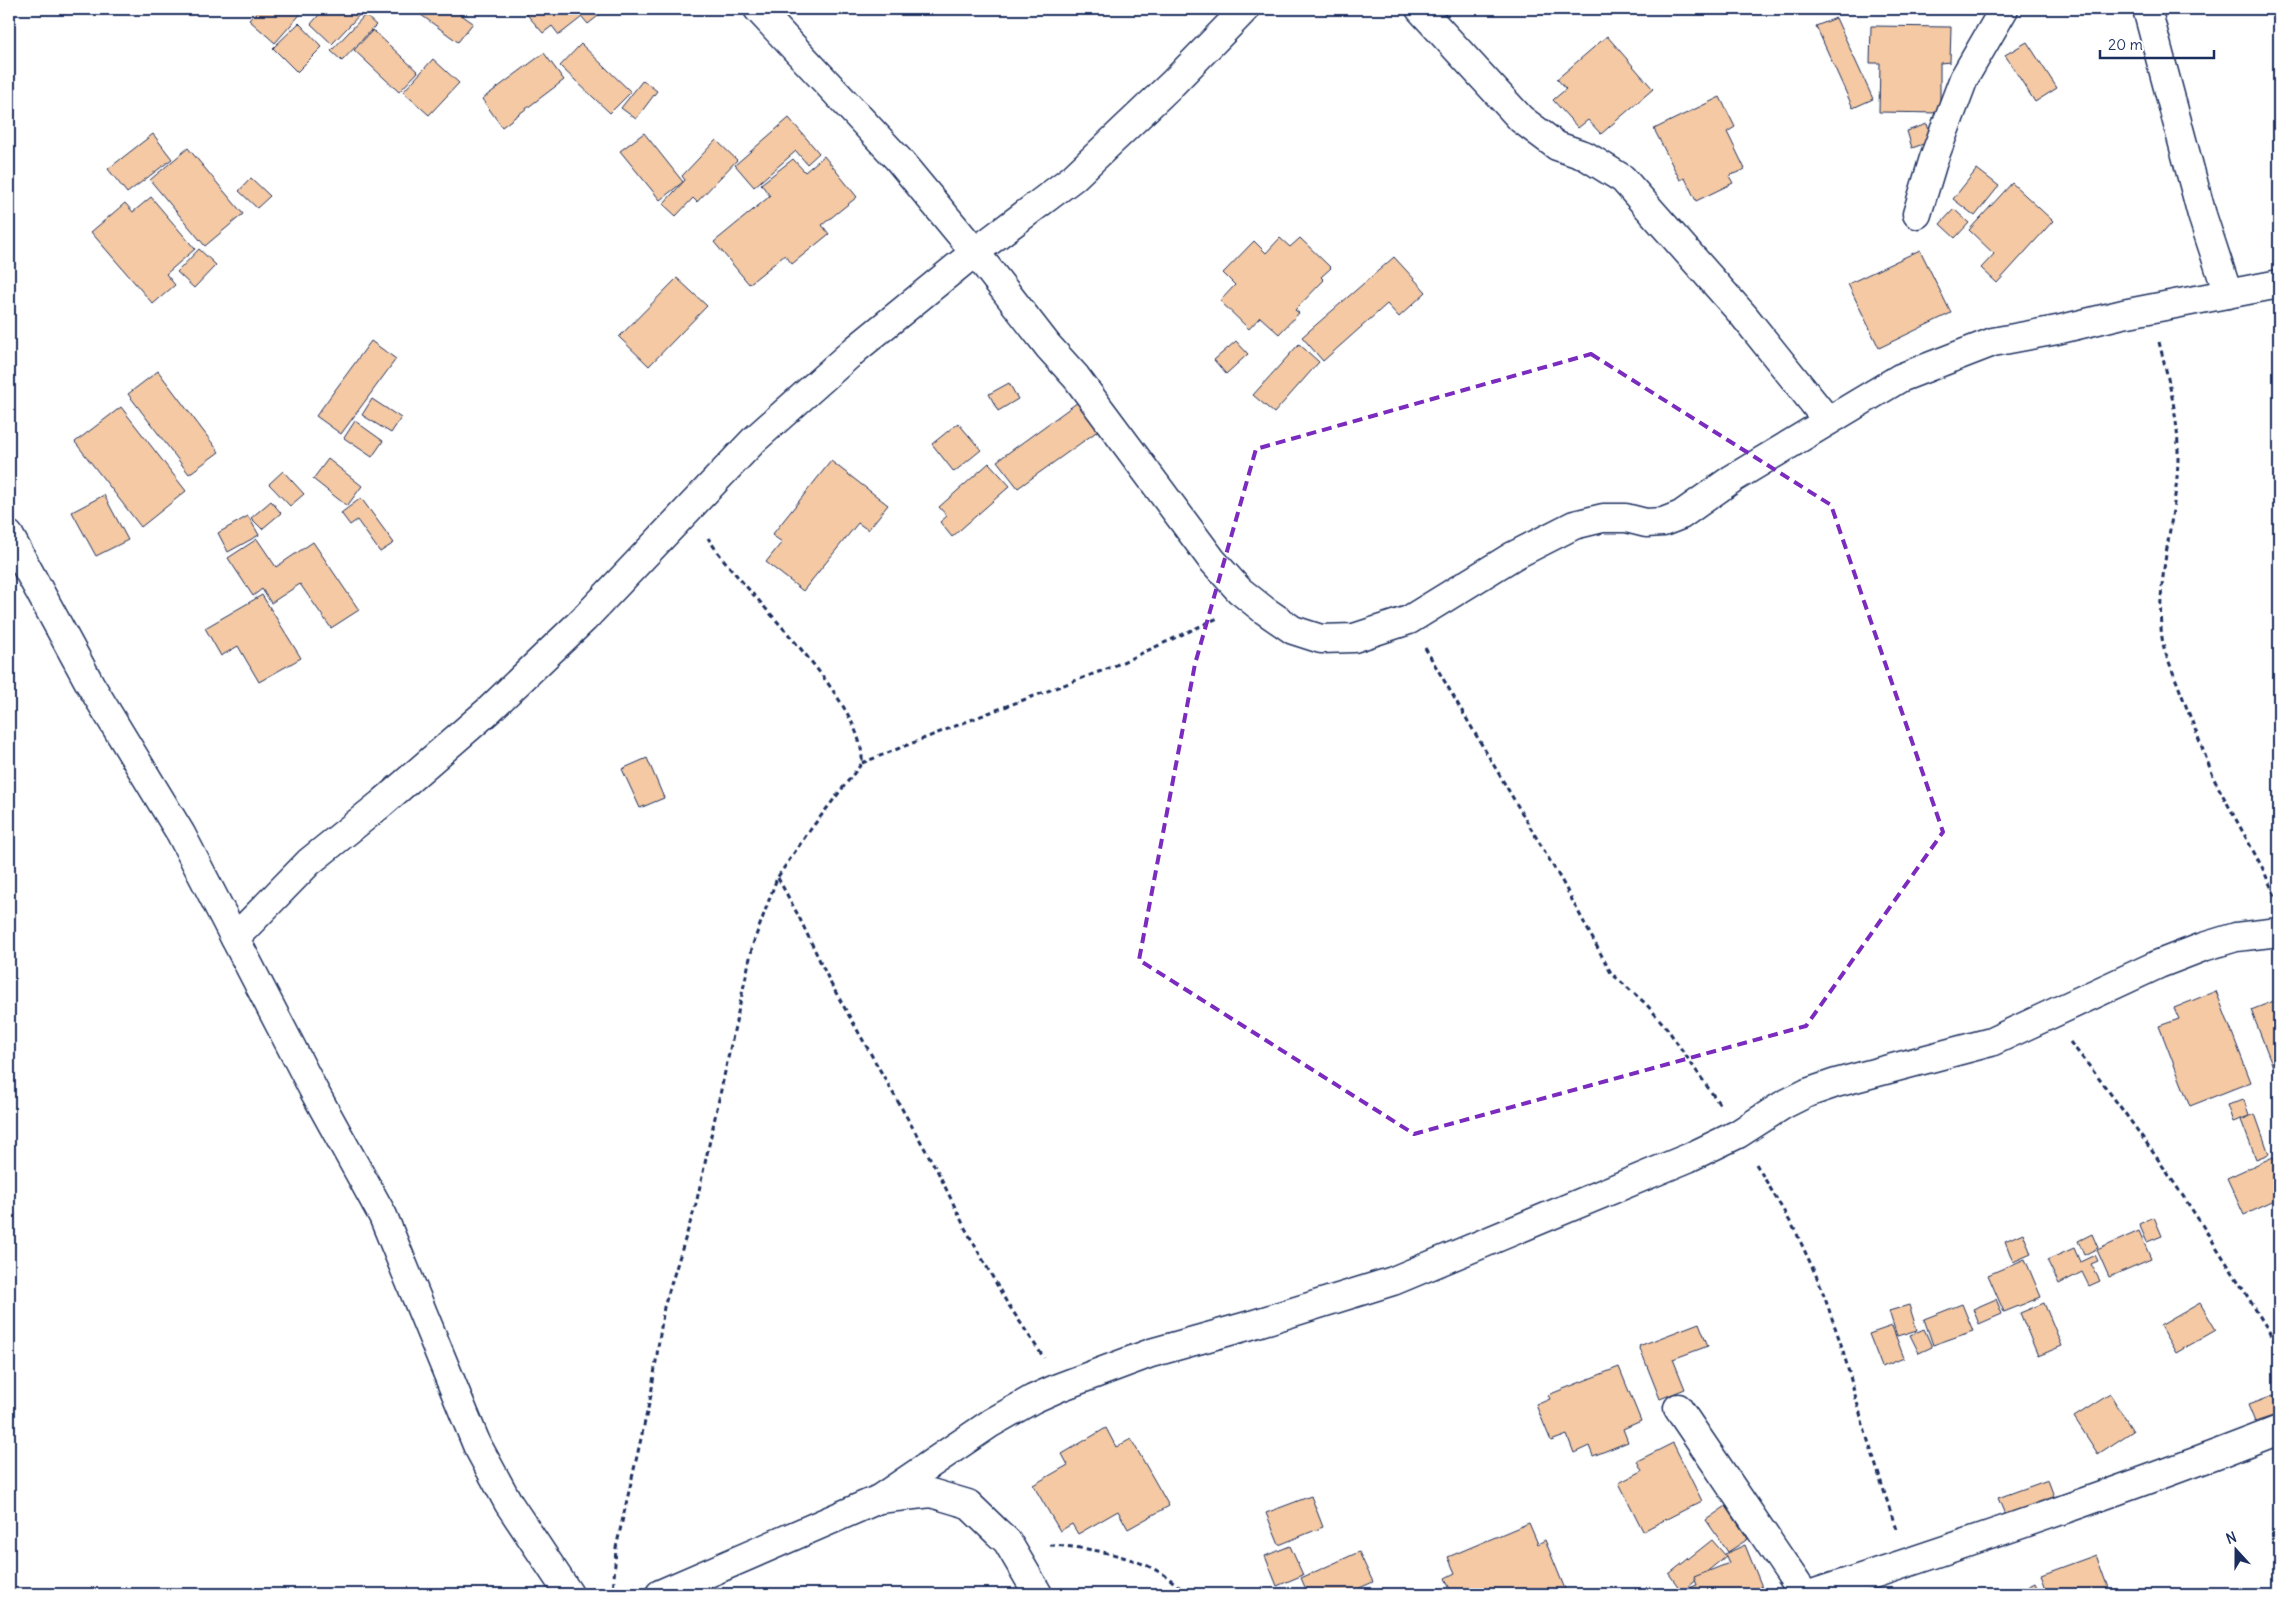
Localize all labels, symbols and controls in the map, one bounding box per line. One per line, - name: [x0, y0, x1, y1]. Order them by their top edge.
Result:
- scale bar: [2100, 28, 2214, 60]
- text: 20 m: [2108, 35, 2143, 54]
- north arrow: [2210, 1526, 2260, 1576]
- text: N: [2224, 1528, 2239, 1548]

